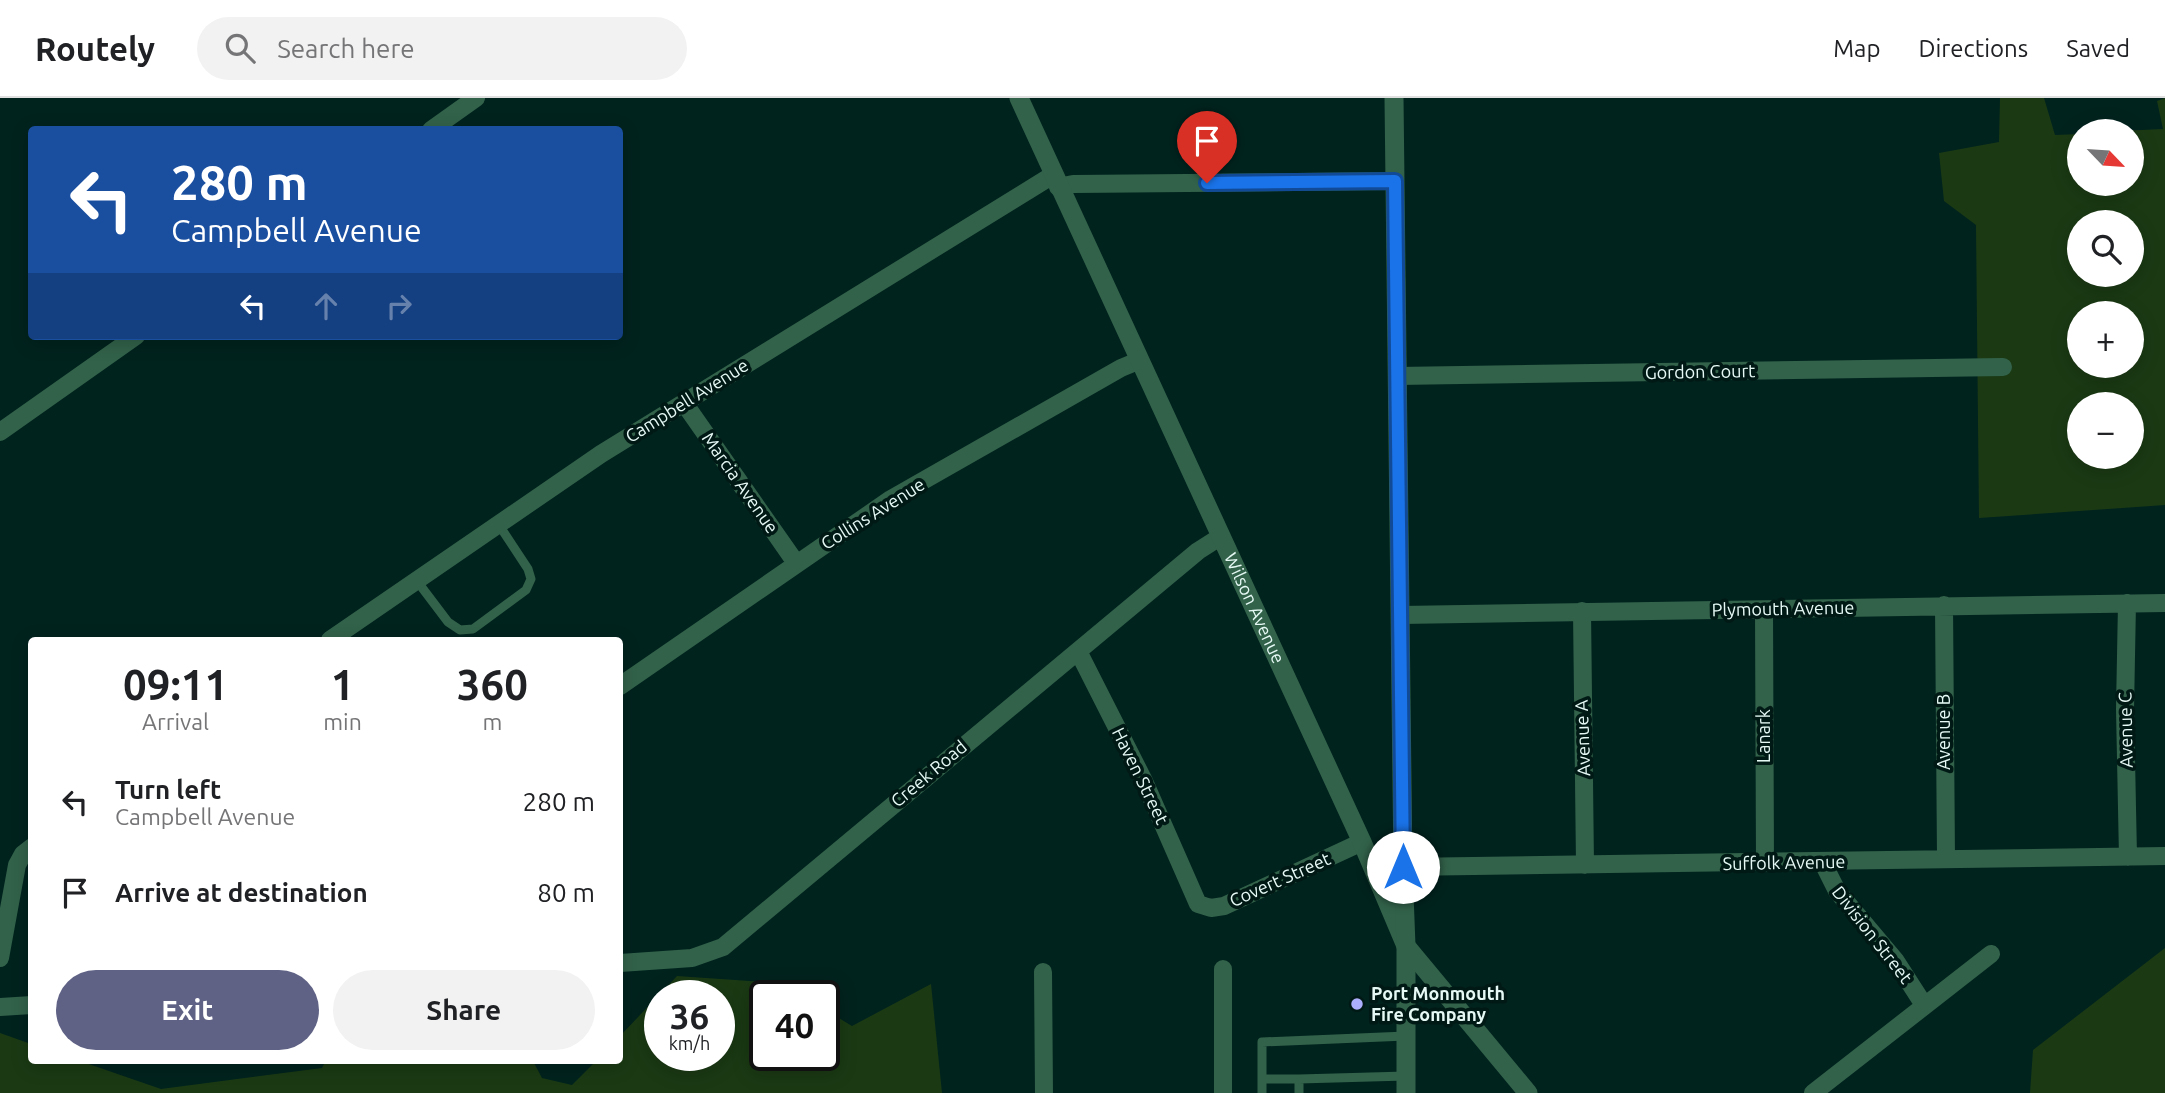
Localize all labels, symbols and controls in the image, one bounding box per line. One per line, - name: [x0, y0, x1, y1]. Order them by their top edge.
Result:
- search box: [197, 17, 687, 80]
- icon: search: [221, 29, 259, 67]
- text: Routely: [35, 30, 155, 67]
- text: Search here: [277, 34, 415, 63]
- text: Map: [1833, 35, 1880, 62]
- text: Directions: [1918, 35, 2028, 62]
- text: Saved: [2066, 35, 2130, 62]
- pin: [1177, 111, 1237, 183]
- north arrow: [2067, 119, 2144, 196]
- map controls: [2067, 119, 2144, 469]
- icon: arrive: [1188, 122, 1226, 160]
- icon: left: [56, 154, 147, 245]
- text: 280 m: [171, 154, 308, 209]
- button: search: [2067, 210, 2144, 287]
- text: Campbell Avenue: [171, 212, 422, 248]
- icon: left: [234, 287, 272, 325]
- icon: ahead: [307, 287, 345, 325]
- icon: right: [380, 287, 418, 325]
- button: +: [2067, 301, 2144, 378]
- street label: Campbell Avenue: [621, 354, 752, 446]
- street label: Gordon Court: [1645, 360, 1755, 382]
- button: −: [2067, 392, 2144, 469]
- street label: Marcia Avenue: [699, 428, 783, 537]
- street label: Collins Avenue: [817, 473, 928, 553]
- street label: Wilson Avenue: [1221, 549, 1289, 666]
- street label: Plymouth Avenue: [1712, 597, 1854, 619]
- text: 09:11: [123, 661, 228, 708]
- text: 1: [331, 661, 354, 708]
- text: 360: [457, 661, 528, 708]
- street label: Avenue C: [2114, 692, 2136, 768]
- street label: Avenue B: [1933, 694, 1953, 770]
- street label: Avenue A: [1571, 699, 1593, 777]
- text: Arrival: [142, 709, 209, 734]
- text: min: [323, 709, 362, 734]
- text: m: [482, 709, 502, 734]
- street label: Lanark: [1753, 709, 1773, 763]
- street label: Haven Street: [1109, 724, 1173, 827]
- street label: Creek Road: [887, 736, 970, 811]
- text: Turn left: [115, 775, 221, 804]
- icon: left: [56, 783, 94, 821]
- text: 280 m: [523, 787, 595, 816]
- text: Campbell Avenue: [115, 804, 295, 829]
- position arrow: [1366, 830, 1440, 904]
- street label: Covert Street: [1226, 848, 1333, 910]
- street label: Suffolk Avenue: [1723, 851, 1845, 873]
- icon: arrive: [56, 874, 94, 912]
- text: Arrive at destination: [115, 878, 368, 907]
- text: 80 m: [537, 878, 595, 907]
- street label: Division Street: [1829, 882, 1917, 987]
- button: Exit: [56, 970, 319, 1050]
- button: Share: [333, 970, 595, 1050]
- speed limit sign: 40: [749, 980, 840, 1071]
- place label: Port Monmouth Fire Company: [1371, 983, 1505, 1024]
- text: 36: [670, 996, 709, 1036]
- marker: Port Monmouth Fire Company: [1349, 996, 1365, 1012]
- text: km/h: [669, 1033, 710, 1053]

